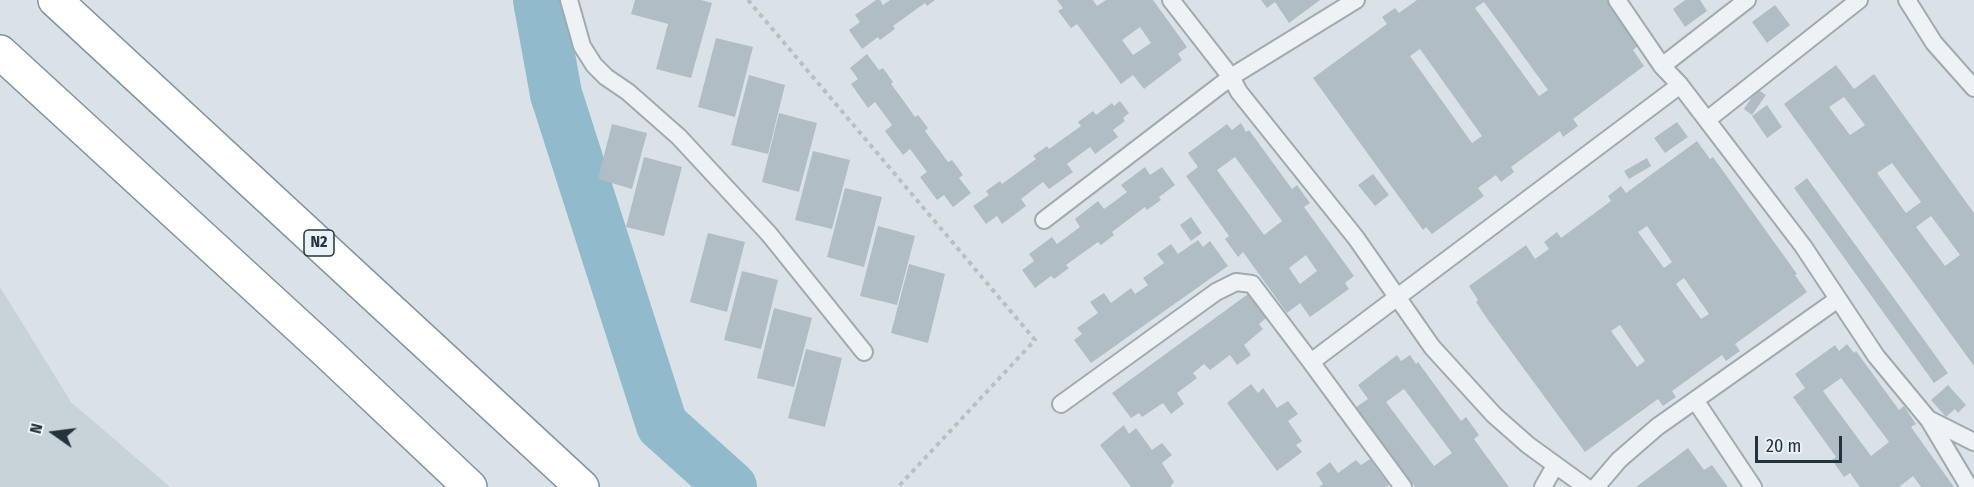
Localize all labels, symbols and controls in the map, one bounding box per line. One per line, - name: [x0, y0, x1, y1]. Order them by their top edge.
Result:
- road number: N2: [304, 230, 334, 256]
- north arrow: [24, 403, 84, 463]
- text: N: [26, 422, 46, 435]
- scale bar: [1758, 424, 1845, 462]
- text: 20 m: [1766, 435, 1801, 457]

